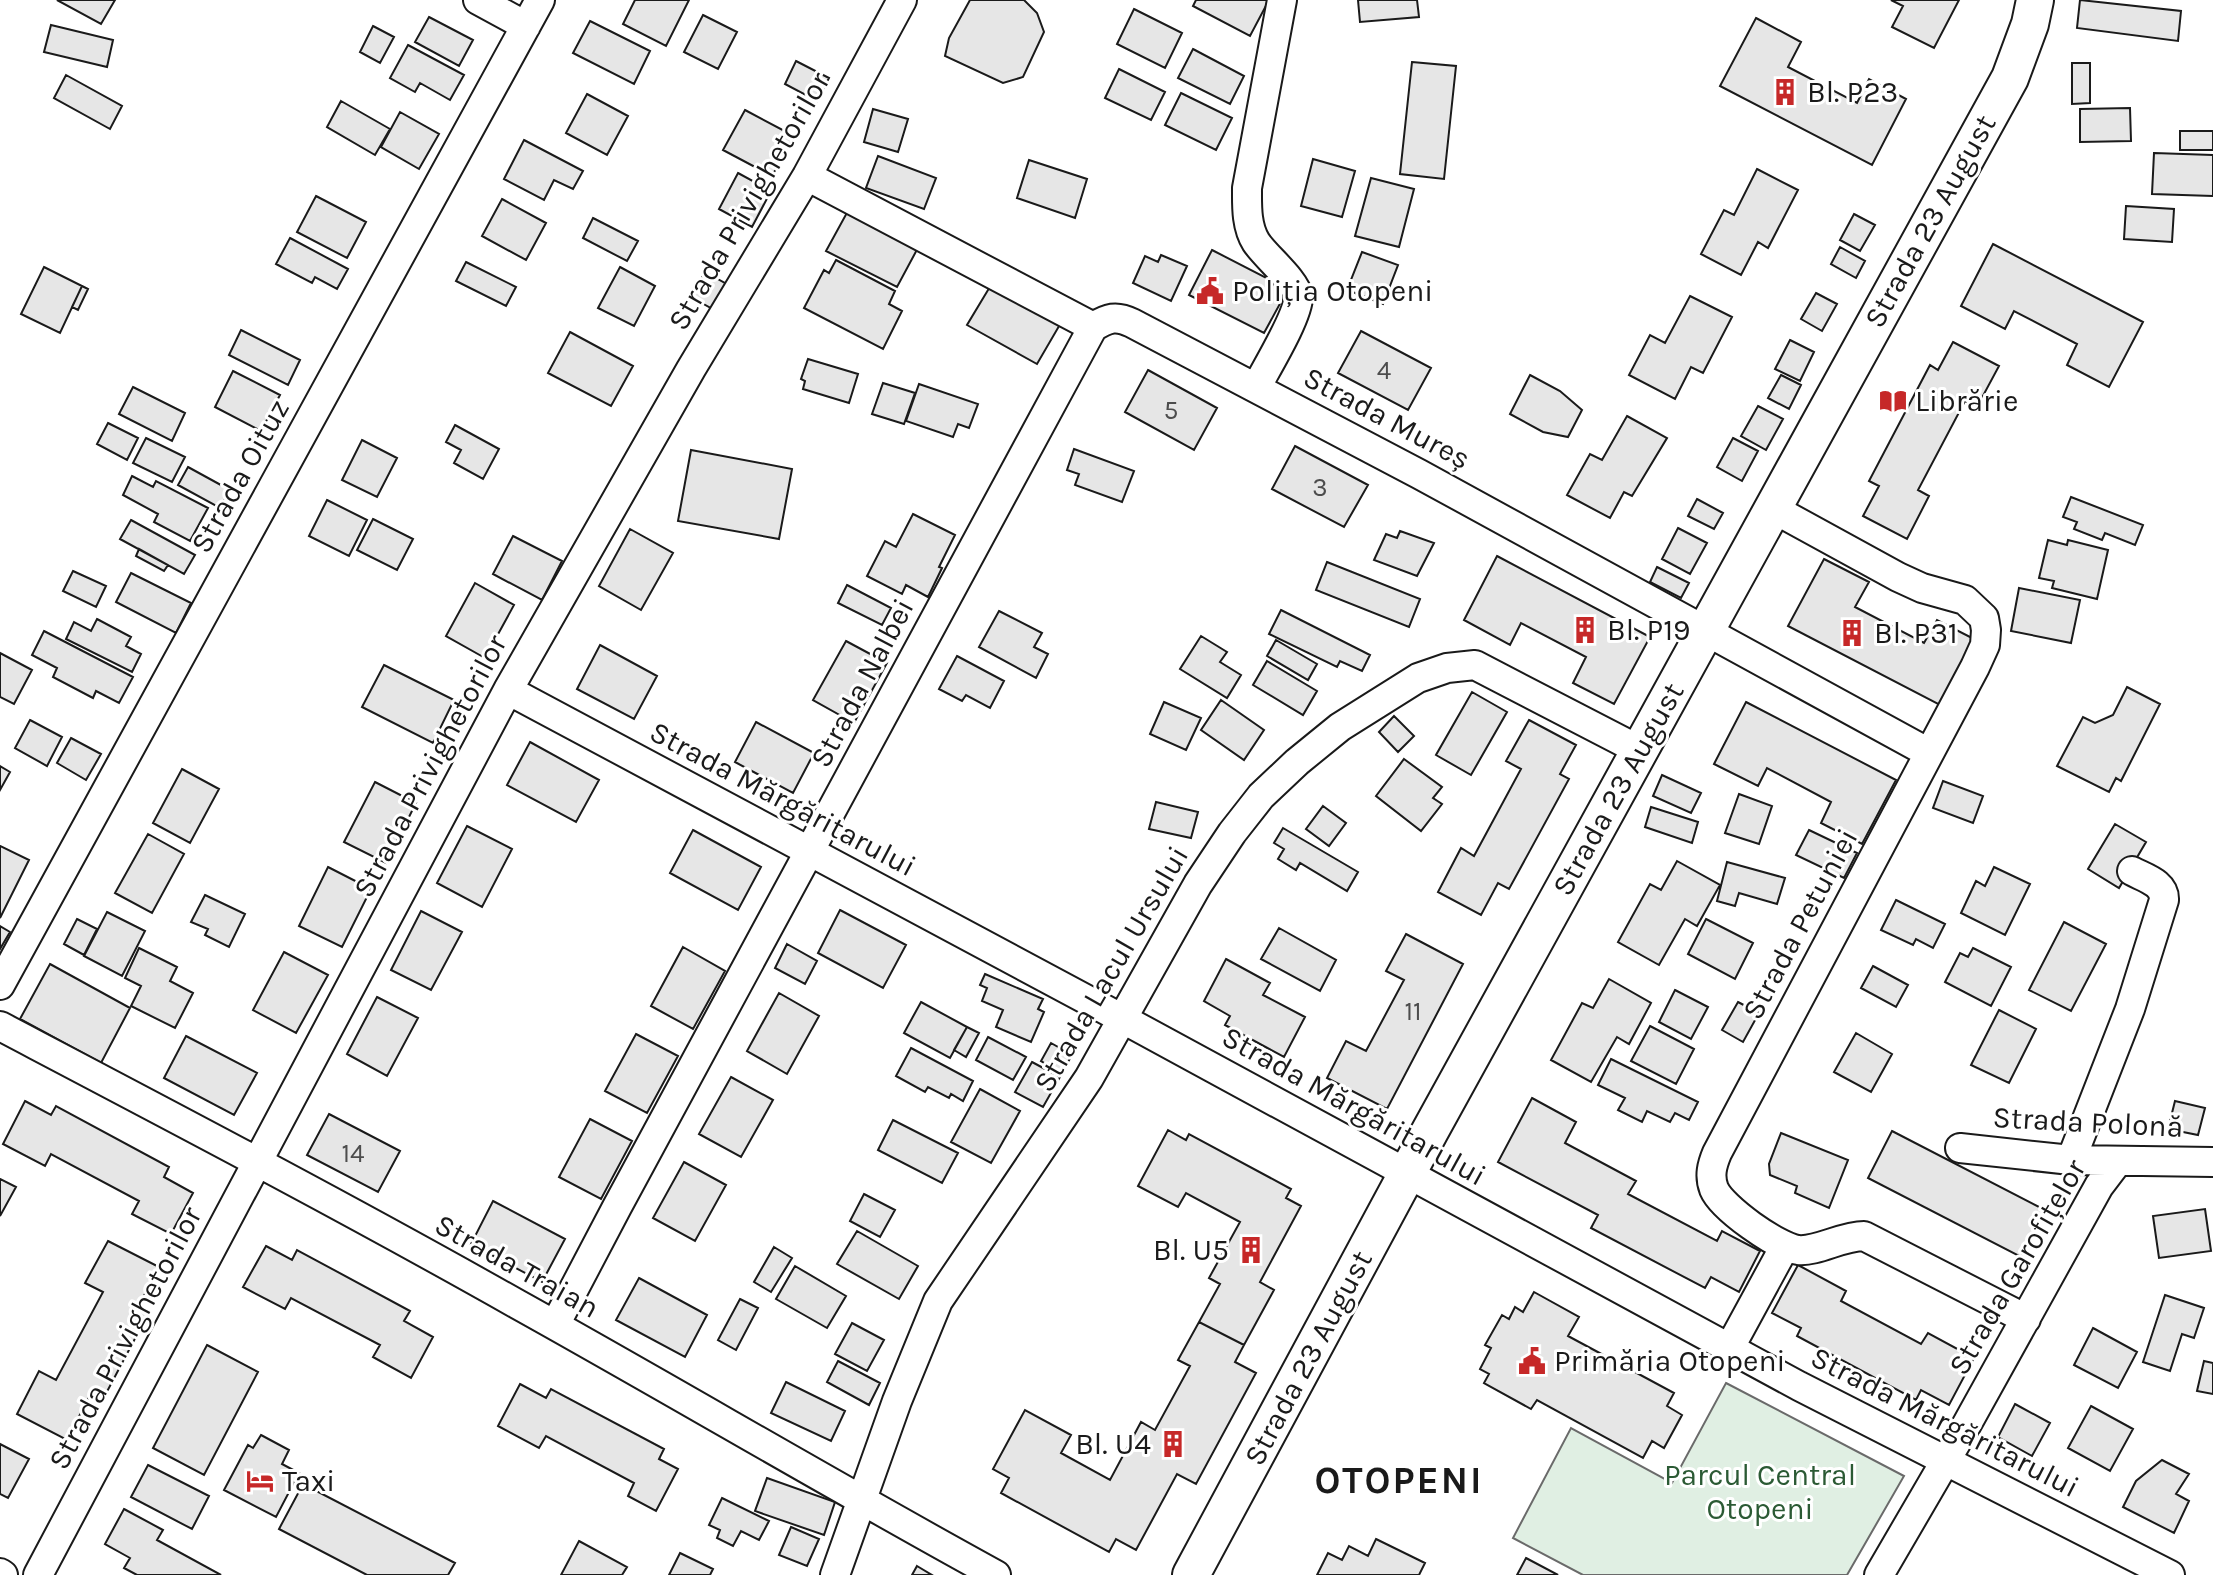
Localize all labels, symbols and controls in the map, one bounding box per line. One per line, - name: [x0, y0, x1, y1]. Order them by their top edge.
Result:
- street label: Strada Privighetorilor: [660, 65, 838, 337]
- place label: Bl. P23: [1807, 74, 1898, 110]
- building icon: Bl. P23: [1770, 77, 1800, 107]
- street label: Strada 23 August: [1857, 108, 2003, 334]
- place label: Poliția Otopeni: [1232, 273, 1433, 309]
- public building icon: Poliția Otopeni: [1195, 276, 1225, 306]
- house number: 4: [1377, 355, 1391, 386]
- street label: Strada Mureș: [1297, 359, 1477, 477]
- place label: Librărie: [1915, 383, 2018, 419]
- library icon: Librărie: [1878, 386, 1908, 416]
- street label: Strada Oituz: [183, 393, 297, 559]
- house number: 5: [1164, 395, 1178, 426]
- house number: 3: [1312, 472, 1328, 503]
- street label: Strada Nalbei: [803, 593, 921, 773]
- place label: Bl. P19: [1607, 612, 1690, 648]
- building icon: Bl. P19: [1570, 615, 1600, 645]
- place label: Bl. P31: [1874, 615, 1958, 651]
- building icon: Bl. P31: [1837, 618, 1867, 648]
- street label: Strada Privighetorilor: [346, 628, 515, 903]
- street label: Strada 23 August: [1545, 676, 1691, 902]
- street label: Strada Mărgăritarului: [644, 714, 922, 884]
- street label: Strada Petuniei: [1735, 822, 1865, 1026]
- street label: Strada Lacul Ursului: [1026, 840, 1196, 1098]
- house number: 11: [1404, 996, 1422, 1027]
- street label: Strada Mărgăritarului: [1216, 1018, 1492, 1194]
- street label: Strada Polonă: [1992, 1099, 2184, 1145]
- house number: 14: [341, 1138, 365, 1169]
- street label: Strada Garofițelor: [1941, 1153, 2093, 1381]
- street label: Strada Privighetorilor: [41, 1200, 210, 1475]
- street label: Strada Traian: [429, 1206, 605, 1326]
- place label: Bl. U5: [1153, 1232, 1229, 1268]
- building icon: Bl. U5: [1236, 1235, 1266, 1265]
- street label: Strada 23 August: [1236, 1244, 1380, 1472]
- street label: Strada Mărgăritarului: [1805, 1339, 2085, 1505]
- place label: Primăria Otopeni: [1554, 1343, 1785, 1379]
- public building icon: Primăria Otopeni: [1517, 1346, 1547, 1376]
- place label: Bl. U4: [1075, 1426, 1151, 1462]
- building icon: Bl. U4: [1158, 1429, 1188, 1459]
- park label: Parcul Central Otopeni: [1664, 1457, 1856, 1527]
- district label: OTOPENI: [1314, 1458, 1484, 1503]
- place label: Taxi: [282, 1463, 335, 1499]
- hotel icon: Taxi: [245, 1466, 275, 1496]

